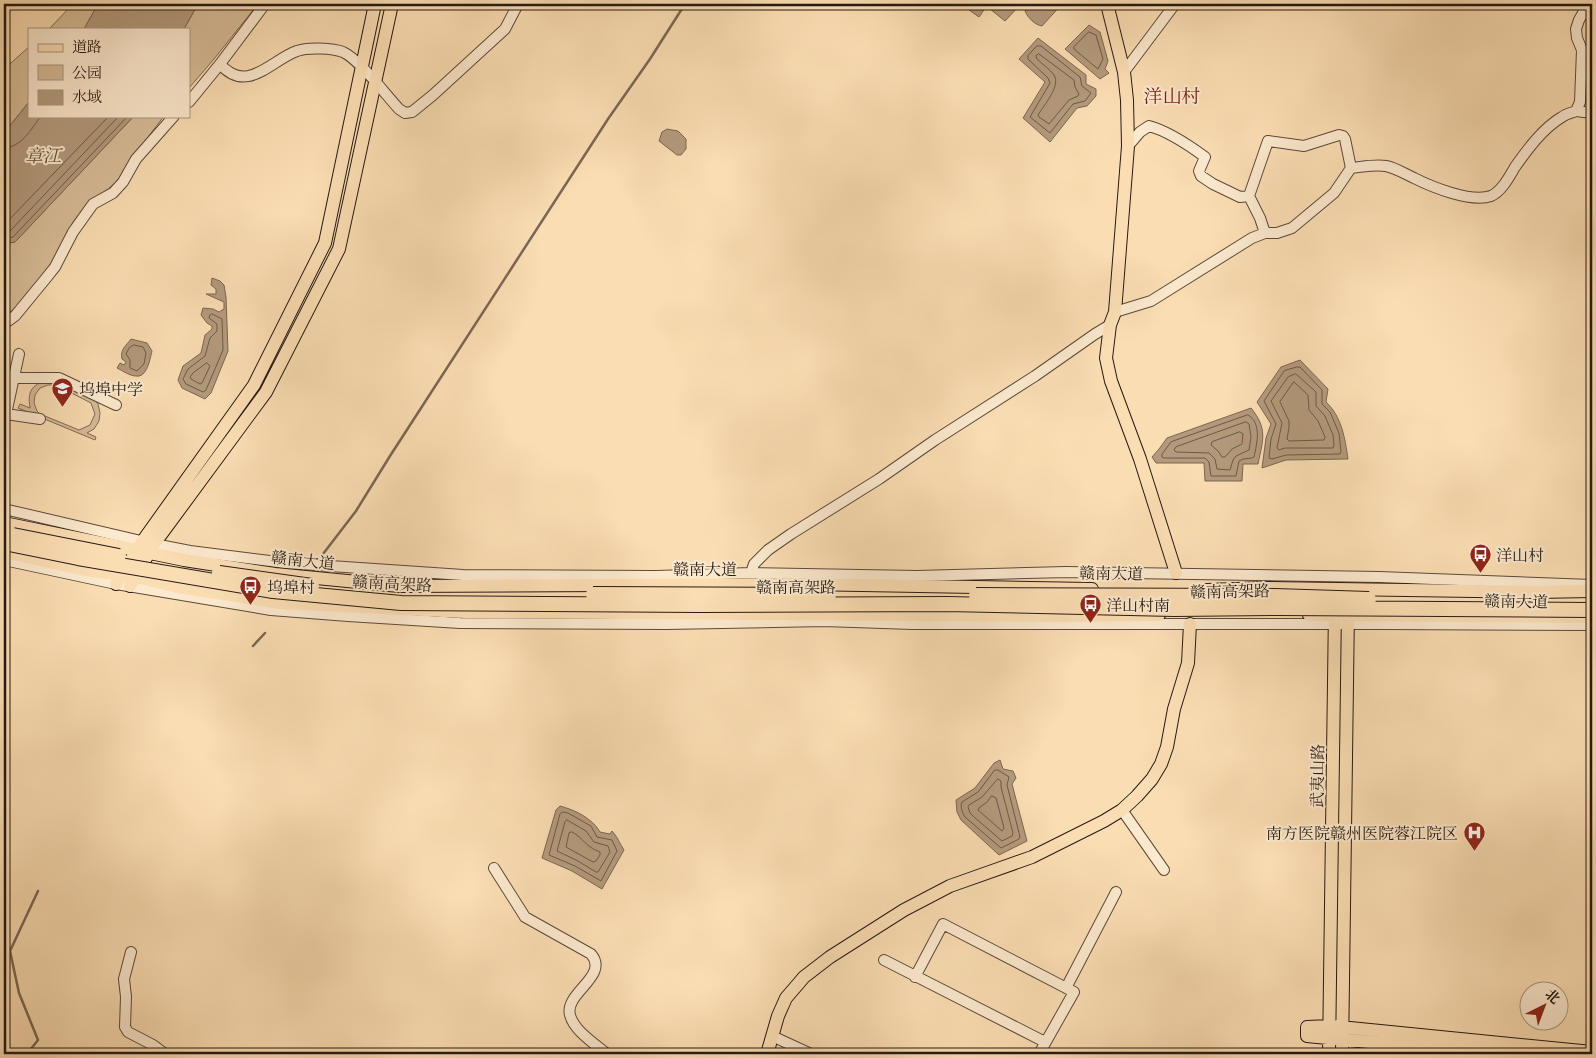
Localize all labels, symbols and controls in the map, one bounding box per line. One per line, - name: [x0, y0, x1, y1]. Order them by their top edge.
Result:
- legend: [28, 28, 190, 118]
- text: 道路: [72, 37, 102, 57]
- text: 公园: [72, 63, 102, 83]
- district label: 洋山村: [1143, 84, 1201, 110]
- text: 水域: [72, 87, 102, 107]
- water label: 章江: [25, 144, 64, 169]
- school or university icon: 坞埠中学: [51, 377, 75, 408]
- place label: 坞埠中学: [79, 379, 143, 401]
- bus stop icon: 洋山村: [1468, 543, 1492, 574]
- place label: 洋山村: [1496, 545, 1544, 567]
- street label: 赣南大道: [270, 547, 336, 575]
- street label: 赣南大道: [673, 559, 737, 581]
- street label: 赣南大道: [1079, 562, 1143, 586]
- street label: 赣南高架路: [351, 571, 432, 597]
- bus stop icon: 坞埠村: [239, 575, 263, 606]
- place label: 坞埠村: [267, 577, 315, 599]
- street label: 赣南高架路: [756, 577, 836, 599]
- street label: 赣南高架路: [1190, 580, 1270, 604]
- street label: 赣南大道: [1484, 590, 1548, 614]
- bus stop icon: 洋山村南: [1078, 593, 1102, 624]
- place label: 洋山村南: [1106, 595, 1170, 617]
- street label: 武夷山路: [1306, 744, 1330, 808]
- hospital icon: 南方医院赣州医院蓉江院区: [1462, 821, 1486, 852]
- place label: 南方医院赣州医院蓉江院区: [1266, 823, 1458, 845]
- north arrow: [1518, 980, 1568, 1030]
- text: 北: [1541, 985, 1564, 1008]

